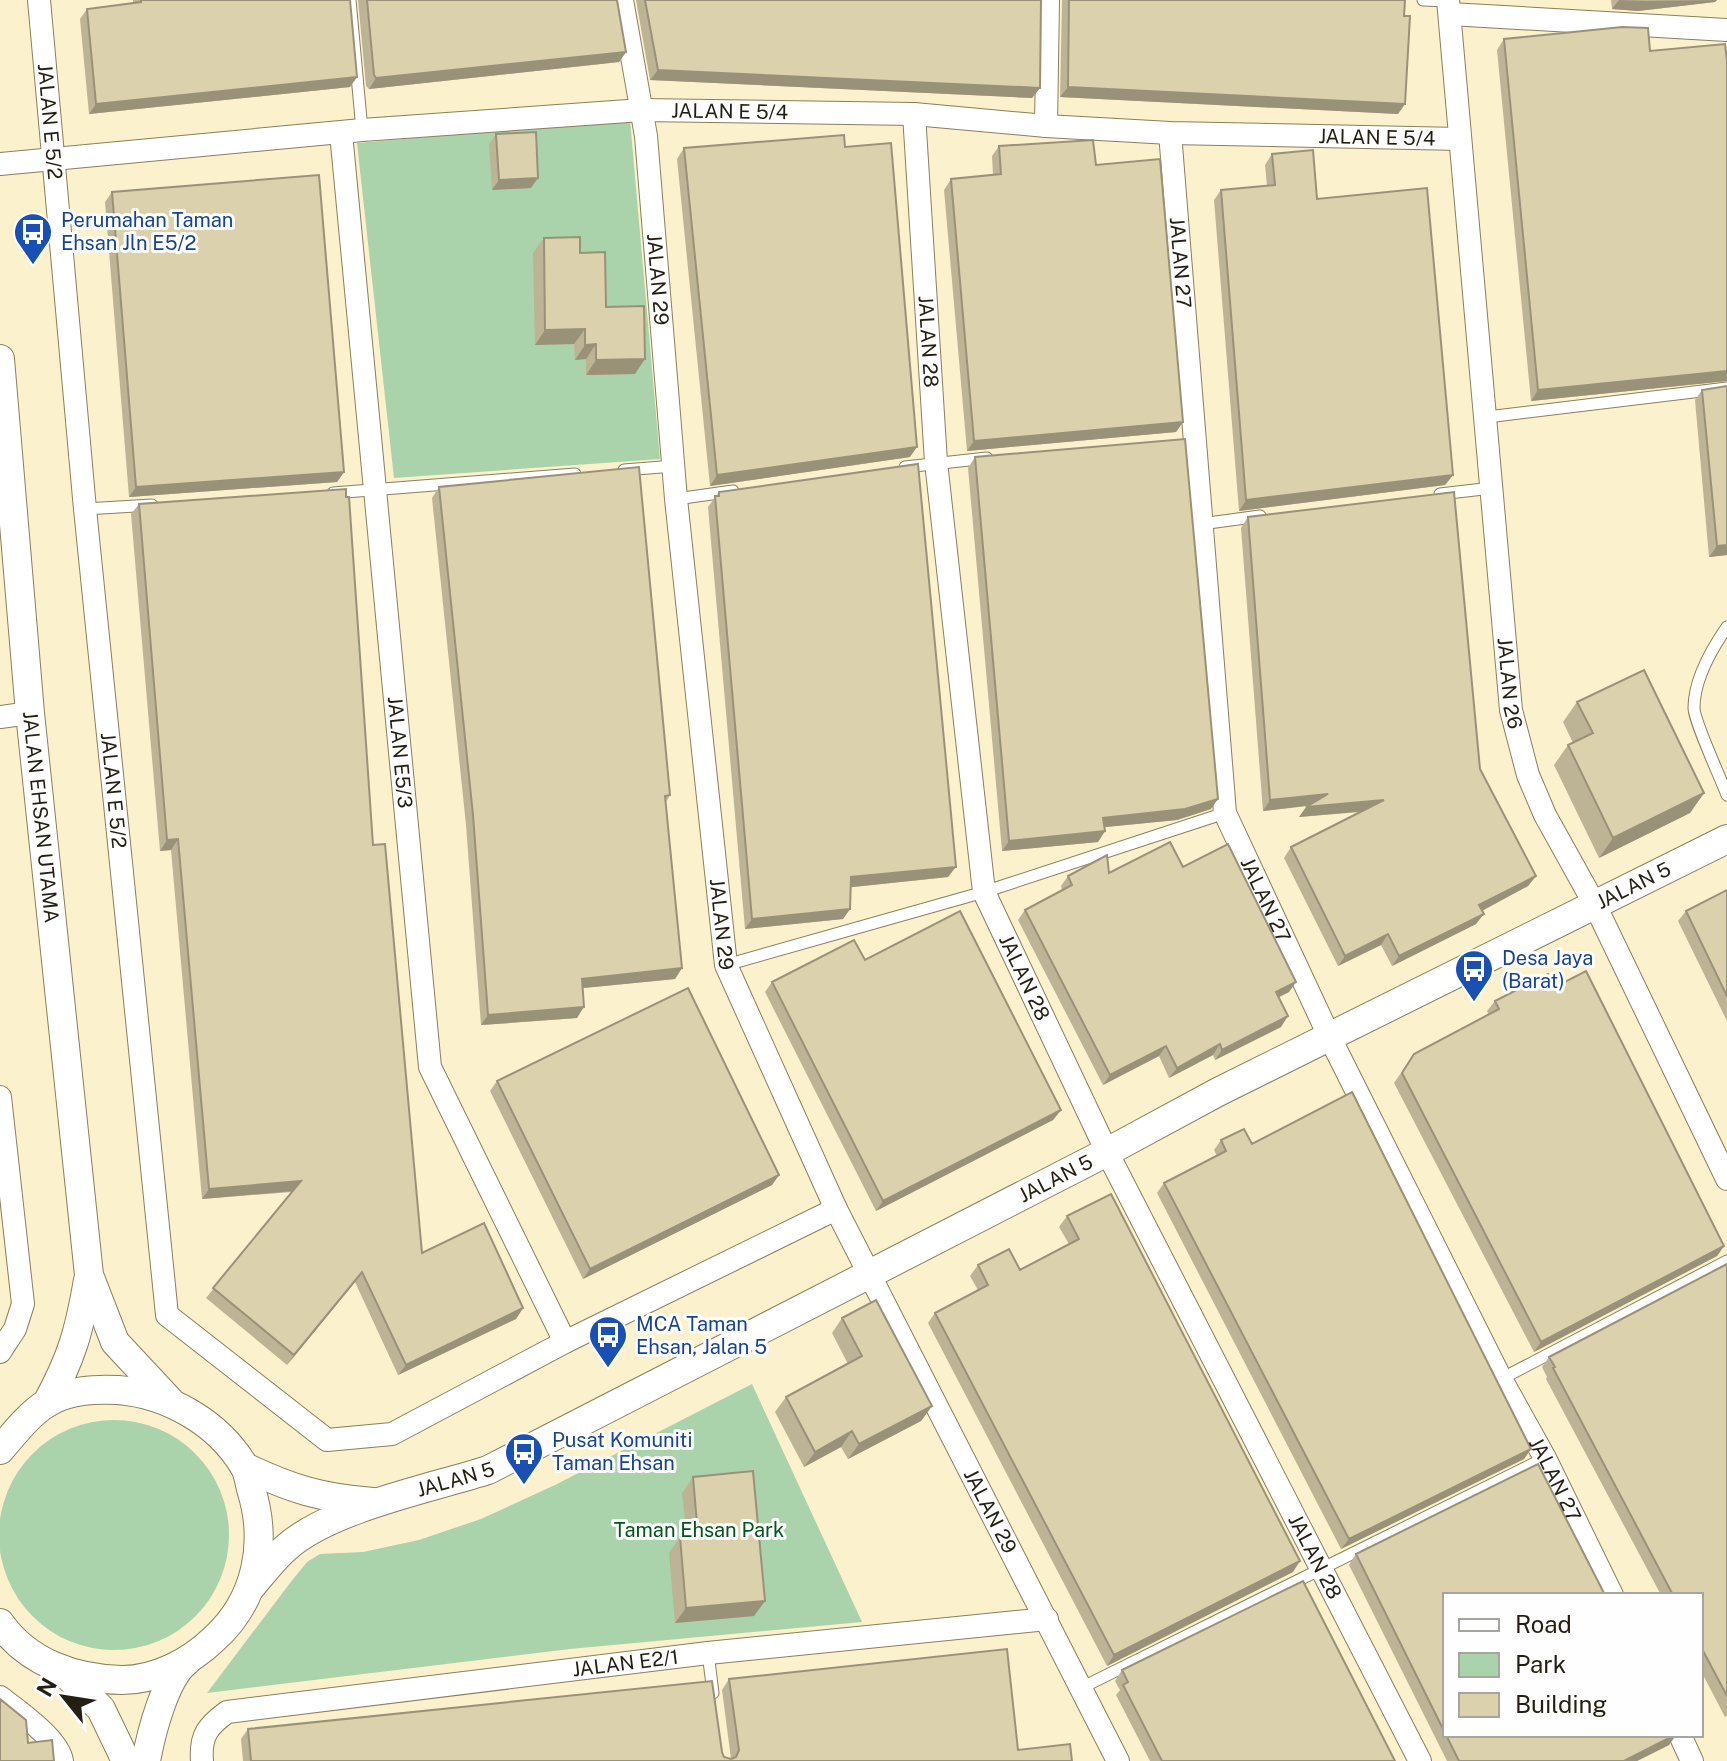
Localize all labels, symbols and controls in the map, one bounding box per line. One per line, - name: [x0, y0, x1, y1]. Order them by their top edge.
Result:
- street label: JALAN E 5/2: [33, 62, 67, 181]
- street label: JALAN E 5/4: [671, 98, 788, 124]
- street label: JALAN E 5/4: [1318, 124, 1436, 150]
- place label: Perumahan Taman Ehsan Jln E5/2: [61, 208, 233, 255]
- bus stop icon: Perumahan Taman Ehsan Jln E5/2: [12, 211, 54, 266]
- street label: JALAN 27: [1165, 216, 1196, 309]
- street label: JALAN 29: [642, 233, 674, 326]
- street label: JALAN 28: [914, 295, 943, 388]
- street label: JALAN 26: [1493, 637, 1527, 731]
- street label: JALAN E5/3: [383, 695, 417, 809]
- street label: JALAN EHSAN UTAMA: [18, 710, 64, 924]
- street label: JALAN E 5/2: [96, 731, 131, 850]
- street label: JALAN 27: [1235, 853, 1296, 946]
- street label: JALAN 5: [1592, 857, 1675, 914]
- street label: JALAN 29: [705, 877, 738, 971]
- street label: JALAN 28: [994, 931, 1055, 1024]
- place label: Desa Jaya (Barat): [1502, 946, 1593, 993]
- bus stop icon: Desa Jaya (Barat): [1453, 948, 1495, 1003]
- street label: JALAN 5: [1014, 1149, 1097, 1207]
- place label: MCA Taman Ehsan, Jalan 5: [636, 1312, 767, 1359]
- bus stop icon: MCA Taman Ehsan, Jalan 5: [587, 1314, 629, 1369]
- place label: Pusat Komuniti Taman Ehsan: [552, 1428, 692, 1475]
- bus stop icon: Pusat Komuniti Taman Ehsan: [503, 1431, 545, 1486]
- street label: JALAN 27: [1524, 1433, 1586, 1525]
- street label: JALAN 5: [414, 1457, 497, 1502]
- street label: JALAN 29: [959, 1465, 1022, 1557]
- street label: JALAN 28: [1283, 1510, 1347, 1603]
- park label: Taman Ehsan Park: [614, 1518, 784, 1542]
- legend: [1443, 1593, 1703, 1737]
- text: Road: [1515, 1610, 1572, 1638]
- street label: JALAN E2/1: [571, 1645, 680, 1682]
- text: Park: [1515, 1650, 1566, 1678]
- north arrow: [24, 1657, 104, 1737]
- text: N: [31, 1673, 62, 1701]
- text: Building: [1515, 1690, 1607, 1718]

